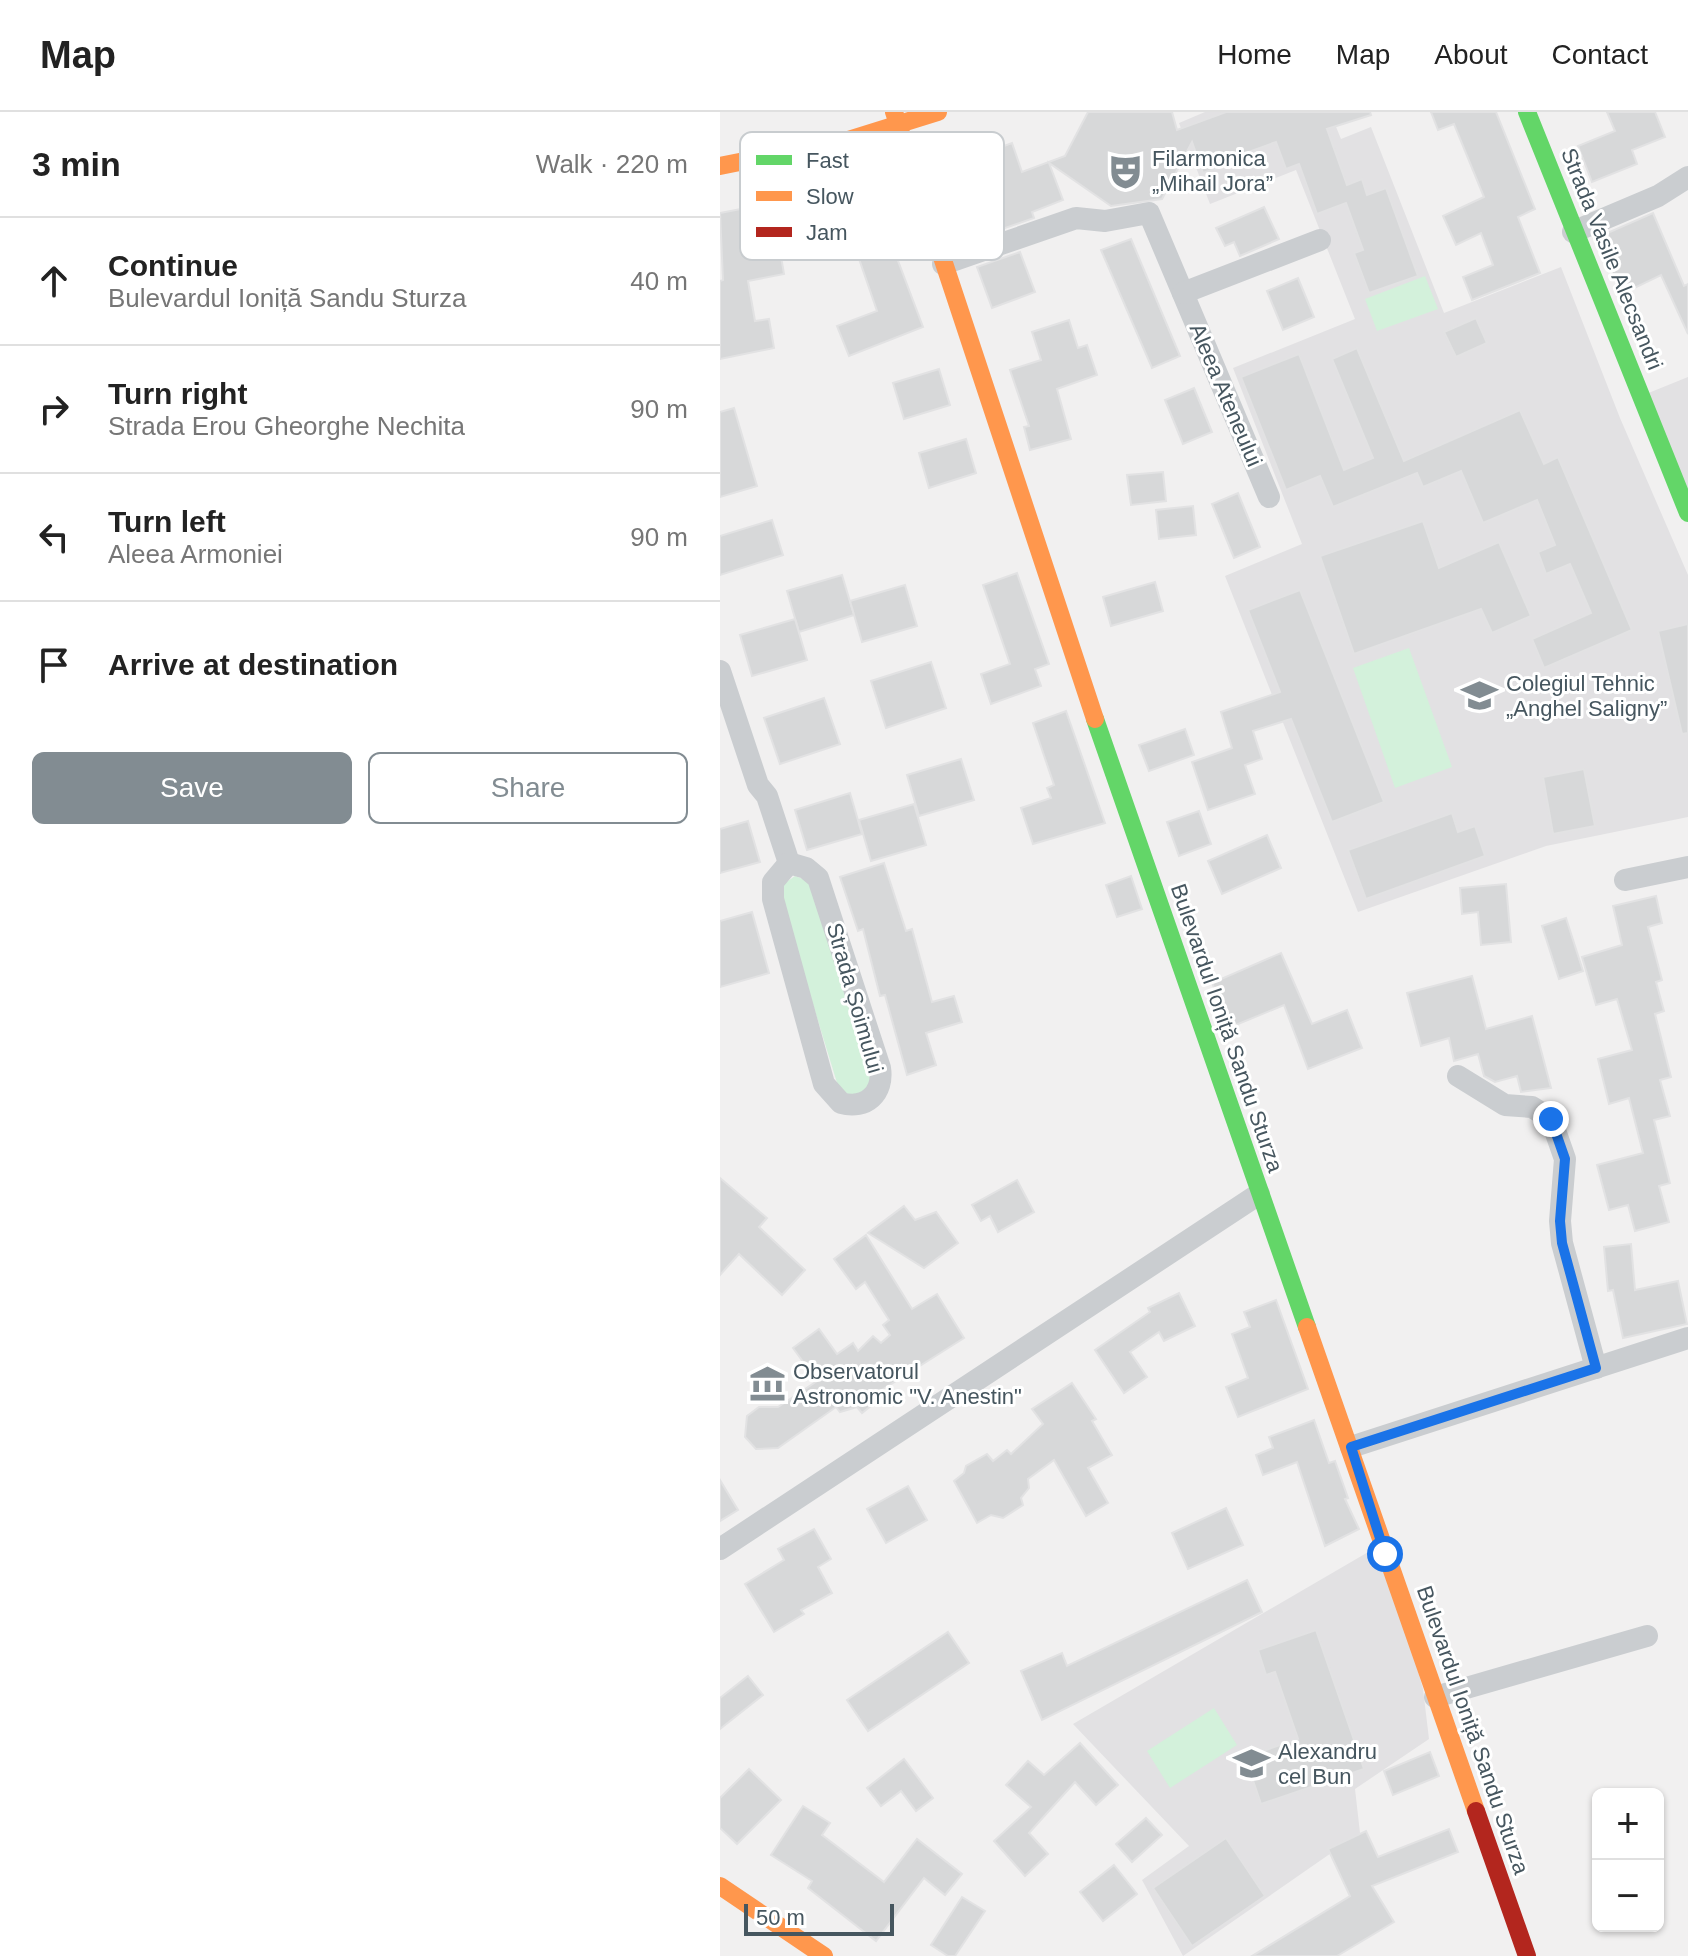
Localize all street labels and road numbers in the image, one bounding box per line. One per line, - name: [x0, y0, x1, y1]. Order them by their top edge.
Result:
- street label: Strada Vasile Alecsandri: [1556, 145, 1668, 373]
- street label: Aleea Ateneului: [1185, 320, 1267, 470]
- street label: Bulevardul Ioniță Sandu Sturza: [1166, 881, 1288, 1176]
- street label: Strada Șoimului: [822, 920, 888, 1076]
- street label: Bulevardul Ioniță Sandu Sturza: [1412, 1583, 1534, 1878]

